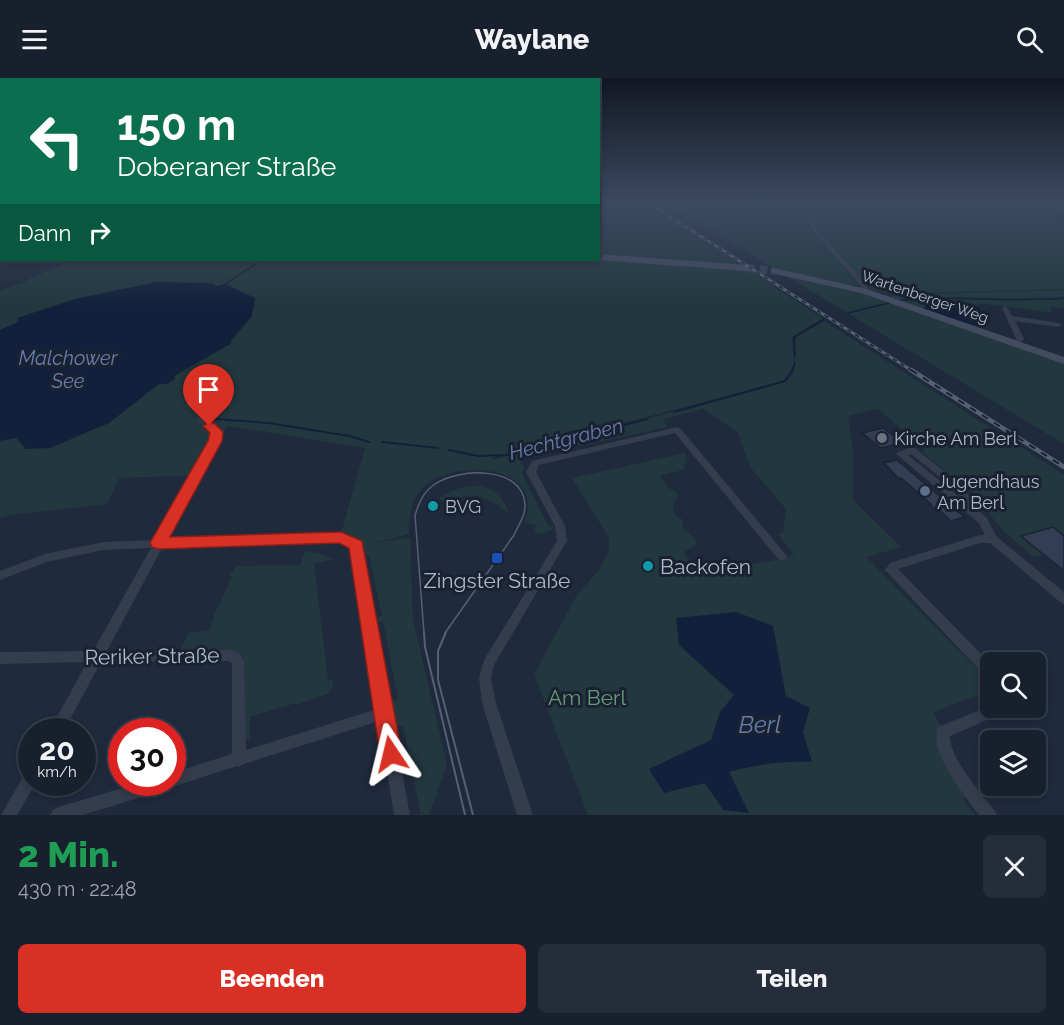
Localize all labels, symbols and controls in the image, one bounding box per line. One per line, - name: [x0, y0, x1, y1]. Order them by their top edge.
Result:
- icon: menu: [18, 23, 51, 56]
- icon: search: [1013, 23, 1046, 56]
- text: Waylane: [475, 24, 589, 55]
- text: 150 m: [117, 101, 236, 150]
- icon: left: [18, 102, 96, 180]
- text: Doberaner Straße: [117, 151, 336, 182]
- icon: right: [83, 216, 116, 249]
- text: Dann: [18, 220, 71, 246]
- street label: Wartenberger Weg: [859, 267, 991, 327]
- water label: Malchower See: [18, 346, 119, 393]
- pin: [183, 364, 234, 426]
- icon: arrive: [192, 373, 225, 406]
- water label: Hechtgraben: [507, 413, 625, 465]
- place label: Kirche Am Berl: [894, 428, 1018, 449]
- marker: Kirche Am Berl: [875, 431, 889, 445]
- place label: Jugendhaus Am Berl: [937, 471, 1040, 513]
- marker: Jugendhaus Am Berl: [918, 484, 932, 498]
- place label: BVG: [445, 496, 481, 517]
- marker: BVG: [426, 499, 440, 513]
- marker: Zingster Straße: [490, 551, 504, 565]
- place label: Backofen: [660, 554, 751, 579]
- marker: Backofen: [641, 559, 655, 573]
- place label: Zingster Straße: [424, 568, 570, 593]
- street label: Reriker Straße: [84, 642, 220, 670]
- map controls: [980, 652, 1046, 796]
- button: search: [980, 652, 1046, 718]
- park label: Am Berl: [548, 685, 626, 710]
- water label: Berl: [739, 710, 781, 739]
- speed limit sign: 30: [108, 718, 186, 796]
- position arrow: [359, 722, 423, 786]
- button: layers: [980, 730, 1046, 796]
- text: 20: [39, 732, 75, 767]
- text: km/h: [37, 763, 77, 781]
- text: 2 Min.: [18, 833, 119, 875]
- button: close: [983, 835, 1046, 898]
- text: 430 m · 22:48: [18, 877, 137, 901]
- button: Beenden: [18, 944, 526, 1013]
- button: Teilen: [538, 944, 1046, 1013]

